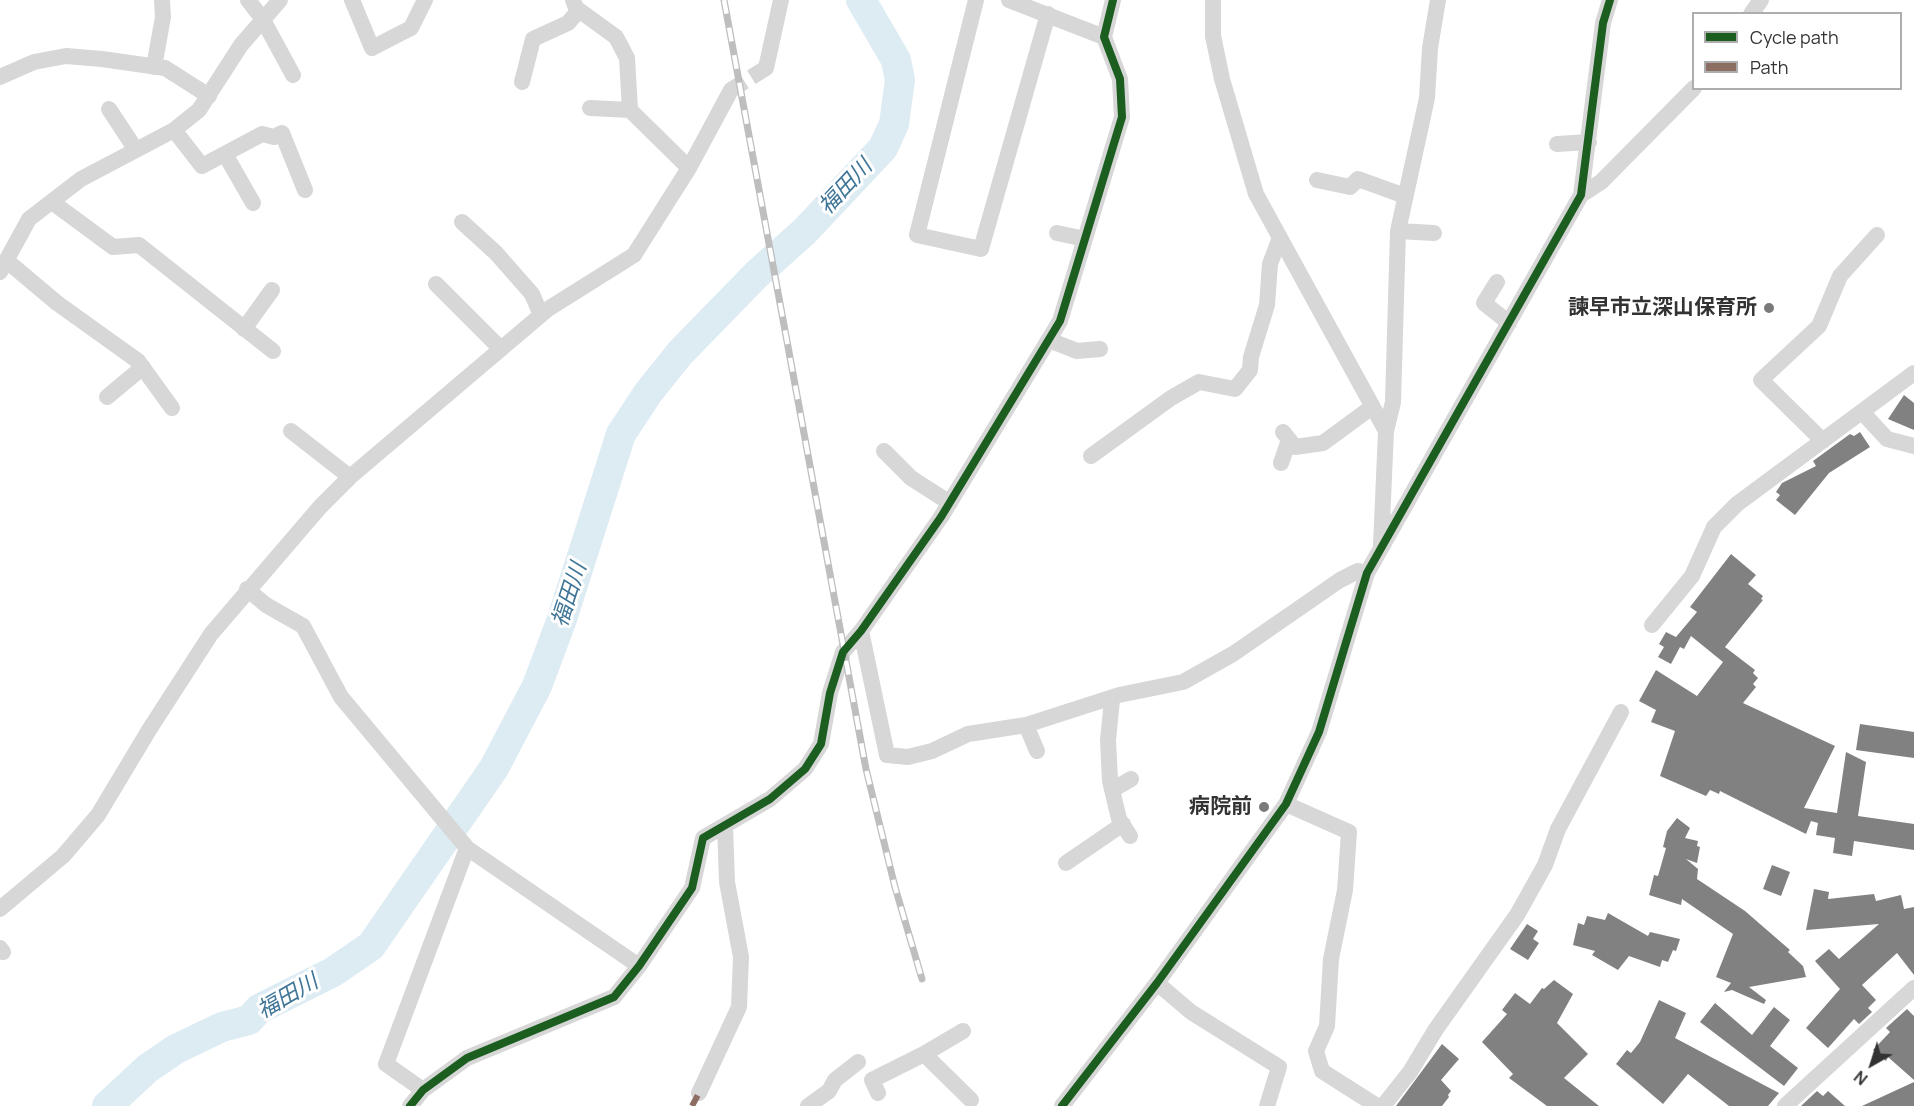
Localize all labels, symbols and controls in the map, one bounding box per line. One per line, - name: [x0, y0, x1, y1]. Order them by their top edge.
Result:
- legend: [1692, 12, 1902, 90]
- text: Cycle path: [1750, 25, 1839, 49]
- text: Path: [1750, 55, 1788, 79]
- water label: 福田川: [814, 154, 878, 220]
- place label: 諫早市立深山保育所: [1568, 295, 1757, 321]
- marker: 諫早市立深山保育所: [1762, 301, 1776, 315]
- water label: 福田川: [547, 560, 593, 630]
- place label: 病院前: [1189, 794, 1252, 820]
- marker: 病院前: [1257, 800, 1271, 814]
- water label: 福田川: [253, 969, 323, 1025]
- north arrow: [1842, 1034, 1902, 1094]
- text: N: [1849, 1066, 1872, 1090]

